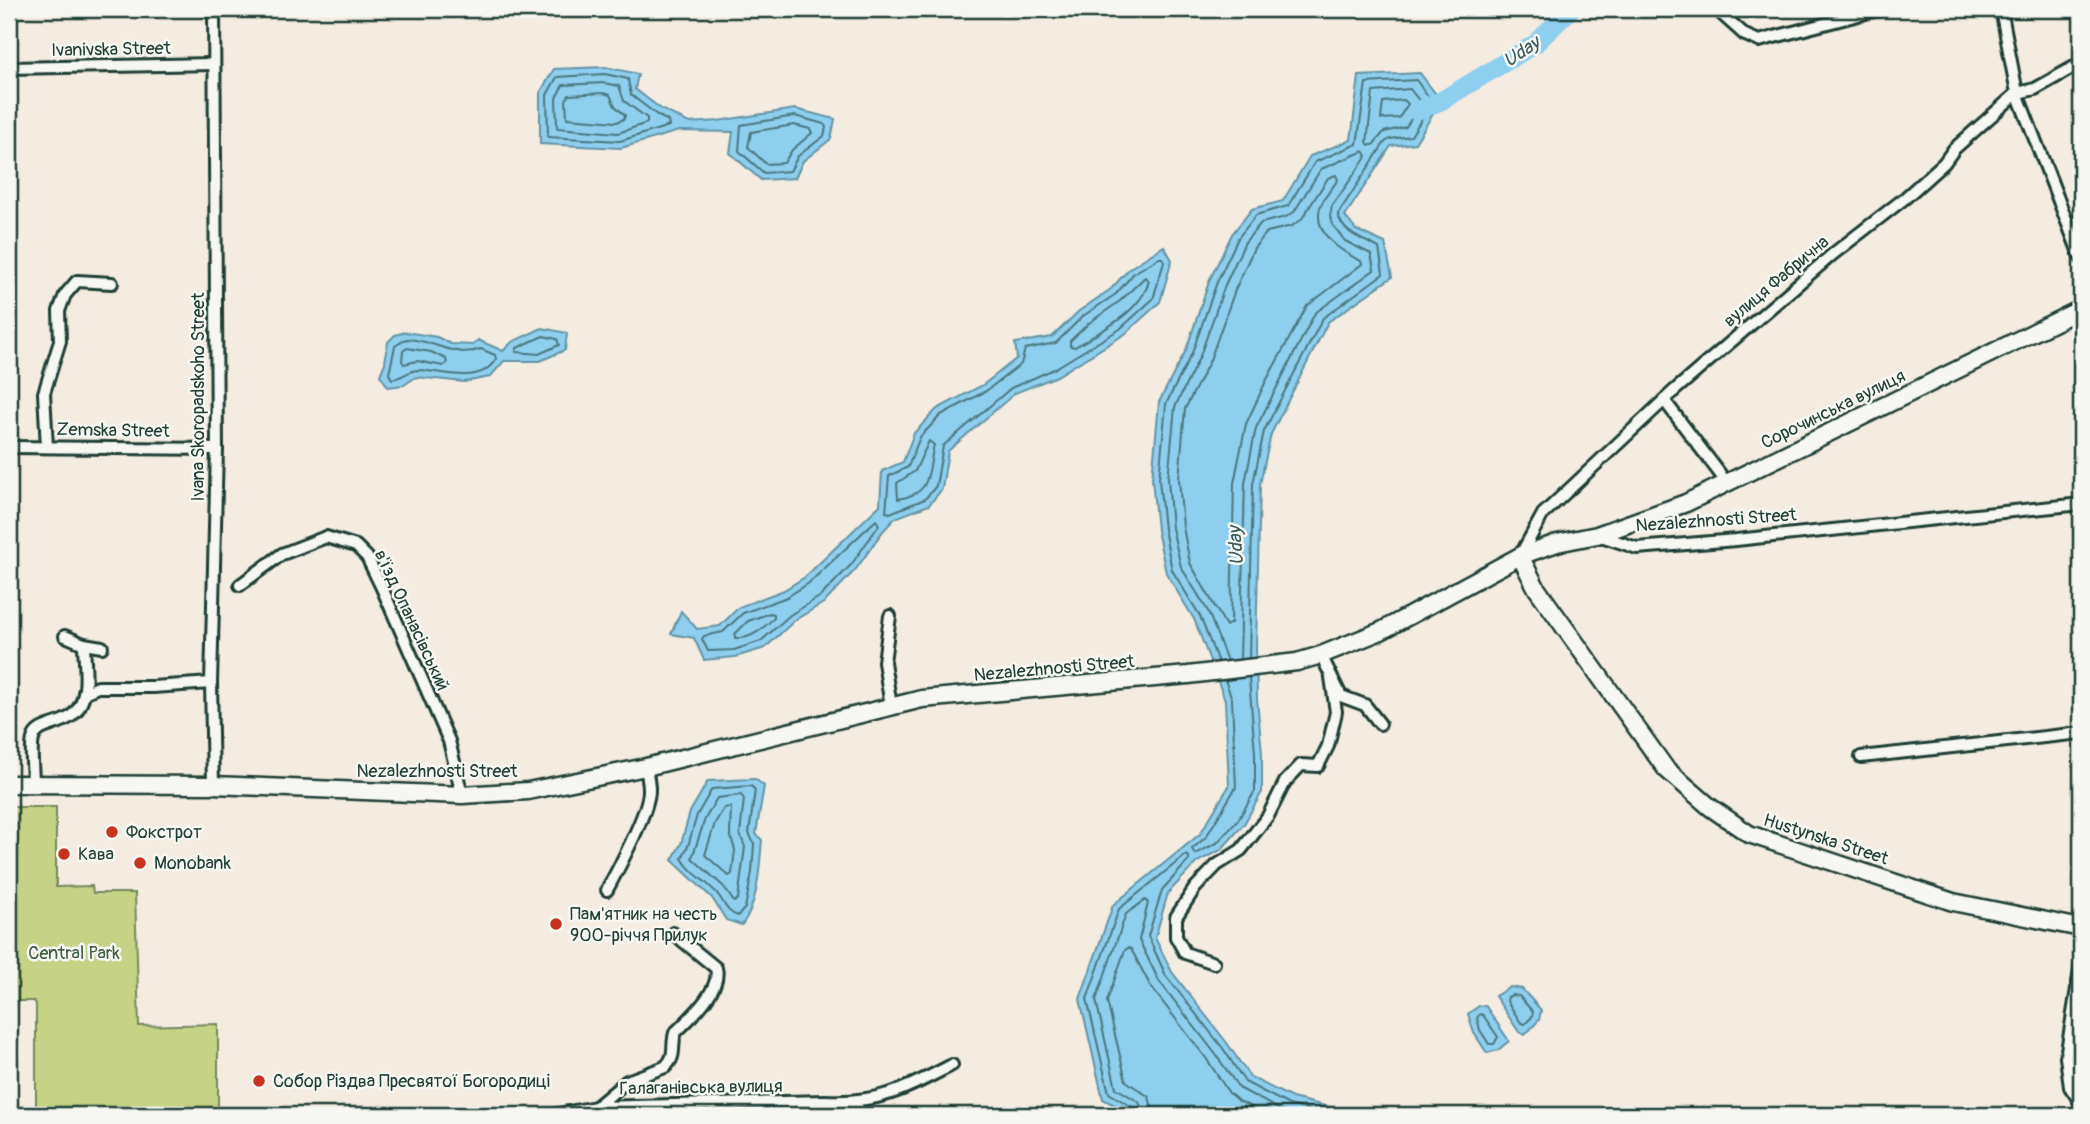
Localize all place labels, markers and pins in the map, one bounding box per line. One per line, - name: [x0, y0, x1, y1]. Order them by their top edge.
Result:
- place label: Фокстрот: [126, 821, 202, 844]
- marker: Фокстрот: [104, 824, 120, 840]
- place label: Кава: [78, 843, 114, 866]
- marker: Кава: [56, 846, 72, 862]
- place label: Monobank: [154, 852, 232, 875]
- marker: Monobank: [132, 855, 148, 871]
- place label: Пам'ятник на честь 900-річчя Прилук: [570, 903, 718, 947]
- marker: Пам'ятник на честь 900-річчя Прилук: [548, 916, 564, 932]
- place label: Собор Різдва Пресвятої Богородиці: [273, 1070, 550, 1093]
- marker: Собор Різдва Пресвятої Богородиці: [251, 1073, 267, 1089]

